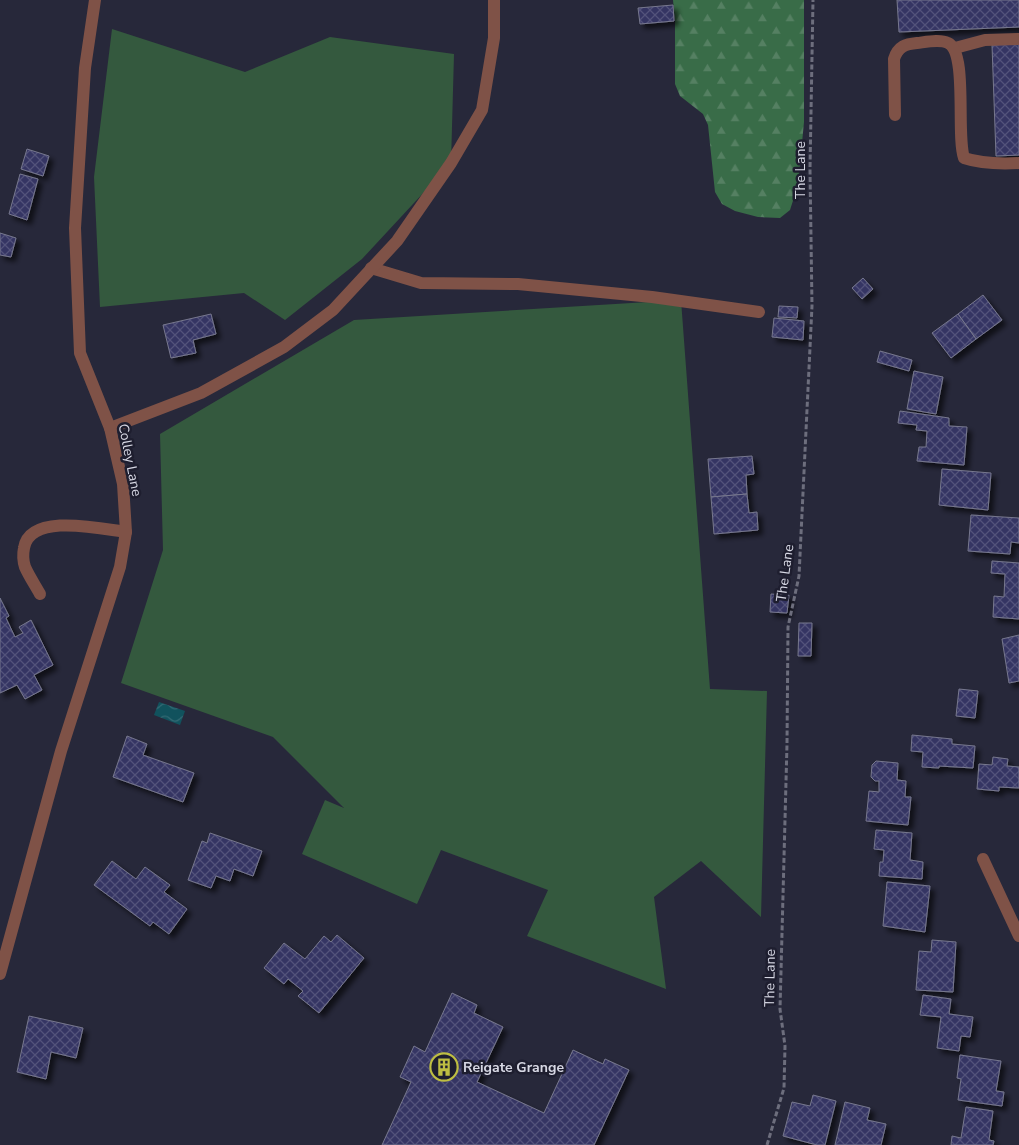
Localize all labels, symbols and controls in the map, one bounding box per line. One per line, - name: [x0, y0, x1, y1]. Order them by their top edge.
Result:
- street label: The Lane: [791, 141, 810, 199]
- street label: Colley Lane: [114, 422, 146, 498]
- street label: The Lane: [772, 543, 798, 603]
- street label: The Lane: [760, 949, 780, 1007]
- building icon: Reigate Grange: [429, 1052, 459, 1082]
- place label: Reigate Grange: [463, 1058, 564, 1077]

